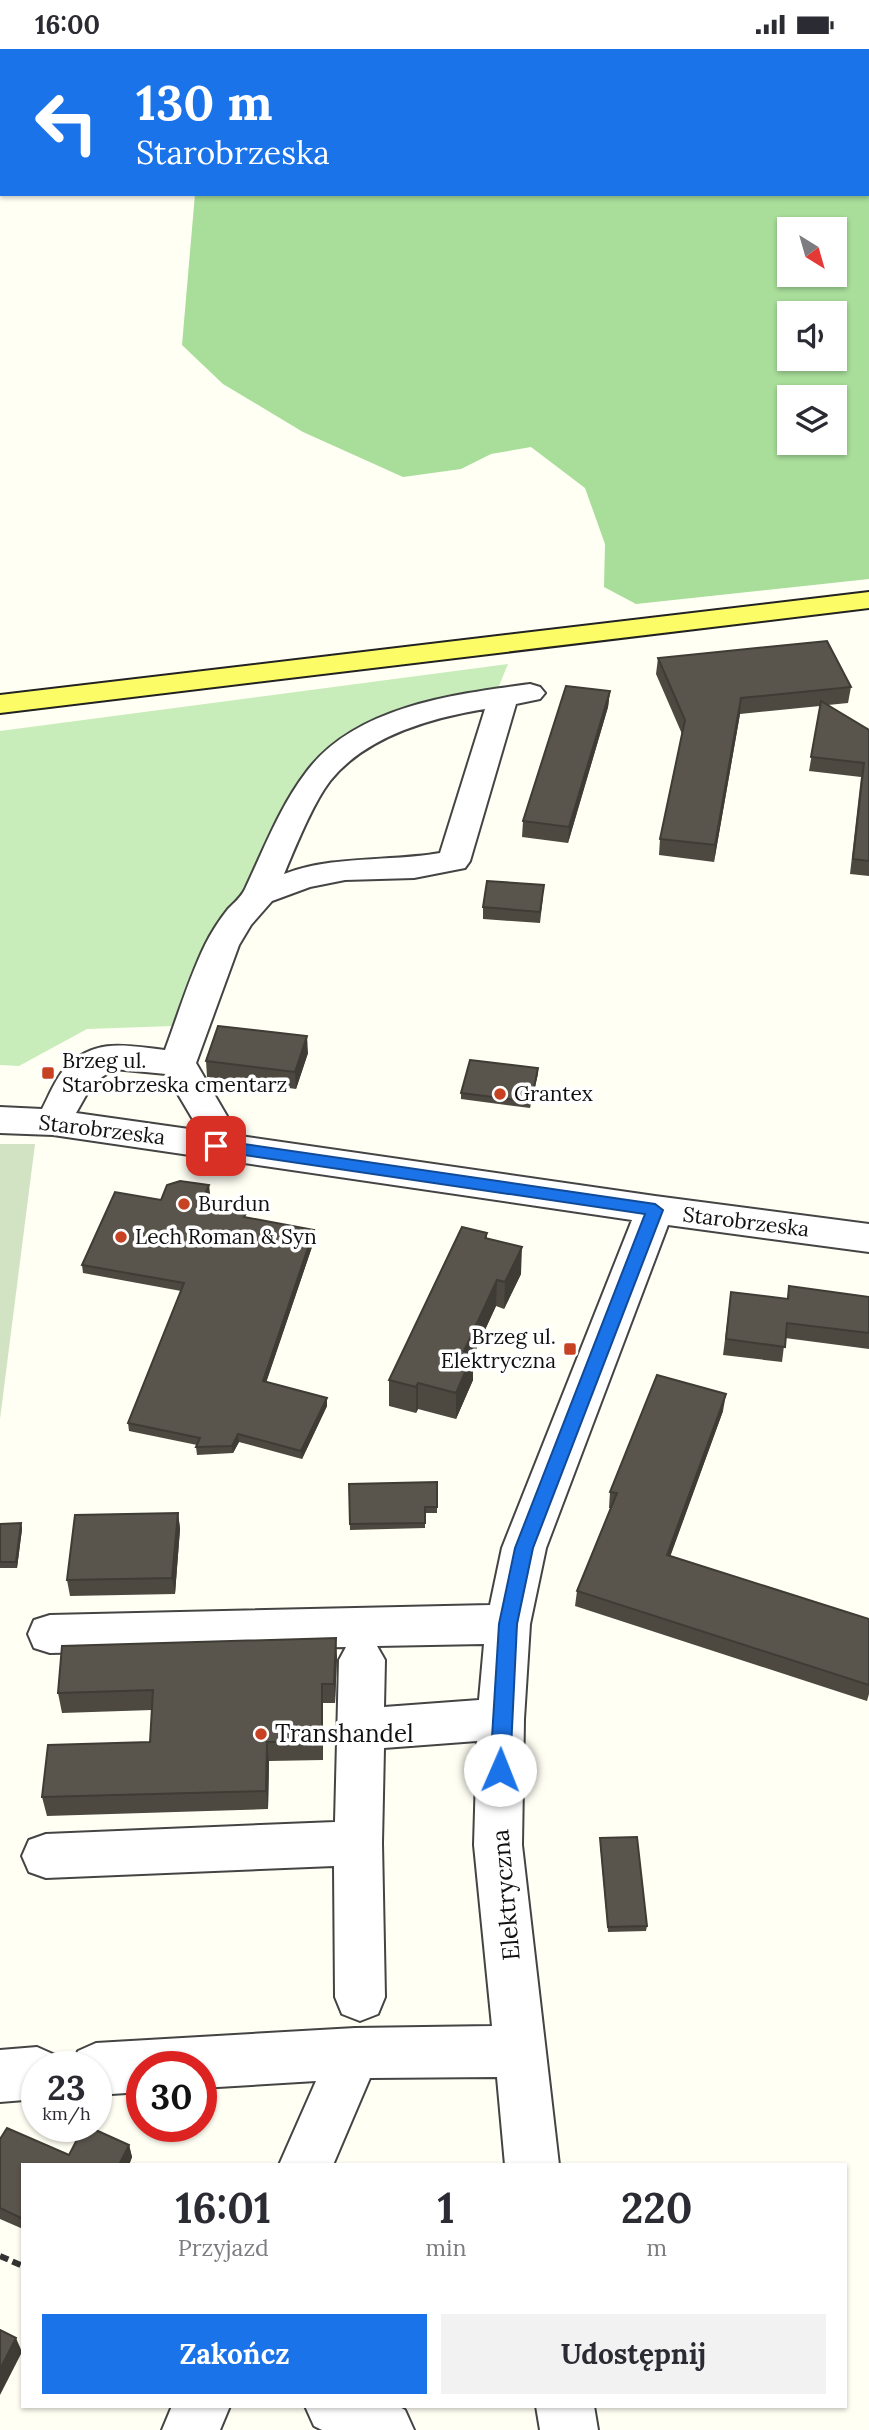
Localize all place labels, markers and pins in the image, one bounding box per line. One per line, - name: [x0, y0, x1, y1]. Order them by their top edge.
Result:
- place label: Brzeg ul. Starobrzeska cmentarz: [62, 1047, 287, 1098]
- marker: Brzeg ul. Starobrzeska cmentarz: [40, 1065, 56, 1081]
- place label: Grantex: [514, 1080, 593, 1107]
- marker: Grantex: [492, 1086, 508, 1102]
- pin: [186, 1116, 246, 1176]
- place label: Burdun: [198, 1190, 270, 1217]
- marker: Burdun: [176, 1196, 192, 1212]
- place label: Lech Roman & Syn: [135, 1223, 317, 1250]
- marker: Lech Roman & Syn: [113, 1229, 129, 1245]
- place label: Brzeg ul. Elektryczna: [441, 1323, 556, 1374]
- marker: Brzeg ul. Elektryczna: [562, 1341, 578, 1357]
- place label: Transhandel: [275, 1718, 414, 1749]
- marker: Transhandel: [253, 1726, 269, 1742]

